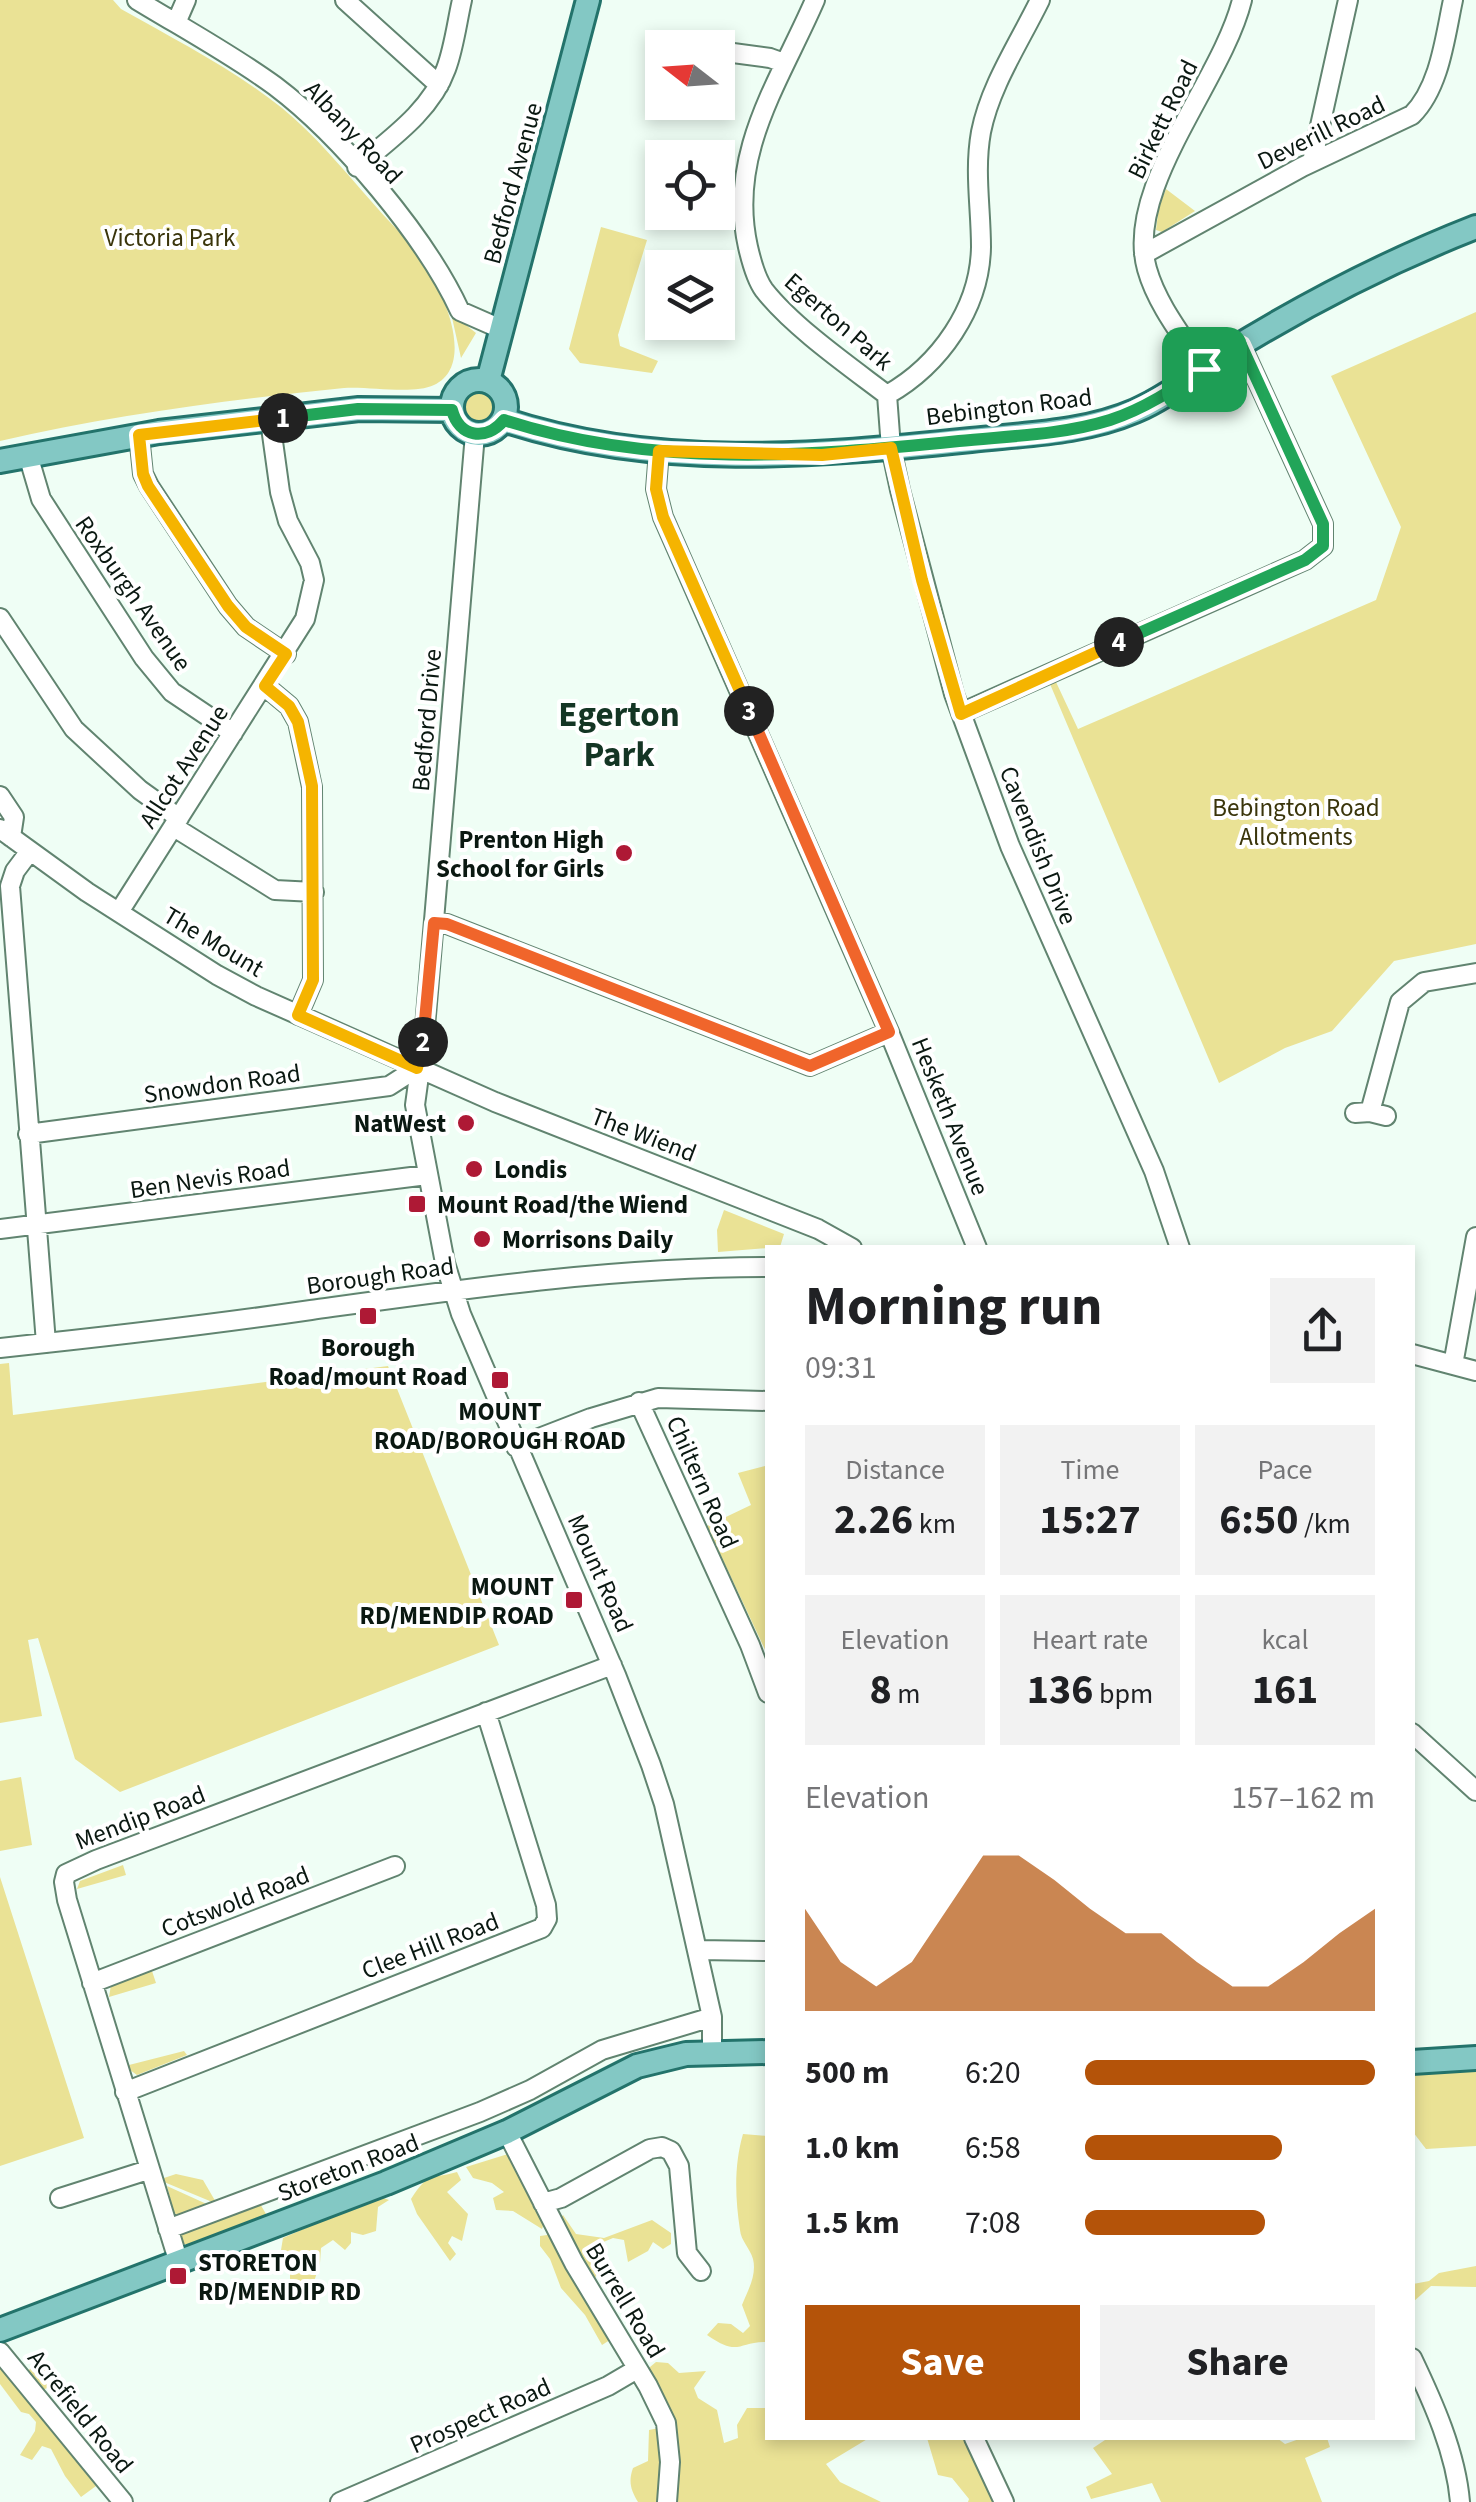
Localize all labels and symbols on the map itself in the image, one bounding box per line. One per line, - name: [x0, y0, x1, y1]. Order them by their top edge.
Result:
- north arrow: [645, 30, 735, 120]
- street label: Birkett Road: [1119, 54, 1207, 185]
- street label: Albany Road: [296, 73, 411, 193]
- street label: Deverill Road: [1251, 86, 1391, 179]
- street label: Bedford Avenue: [474, 98, 552, 268]
- park label: Victoria Park: [105, 220, 236, 256]
- street label: Egerton Park: [776, 264, 901, 380]
- pin: [1162, 327, 1247, 412]
- street label: Bebington Road: [924, 379, 1094, 435]
- pin: 1: [258, 393, 308, 443]
- street label: Roxburgh Avenue: [66, 509, 200, 679]
- pin: 4: [1094, 617, 1144, 667]
- street label: Bedford Drive: [403, 647, 451, 793]
- pin: 3: [724, 686, 774, 736]
- district label: Egerton Park: [558, 690, 680, 780]
- street label: Allcot Avenue: [130, 698, 237, 835]
- street label: Cavendish Drive: [990, 761, 1086, 930]
- park label: Bebington Road Allotments: [1212, 790, 1380, 855]
- place label: Prenton High School for Girls: [436, 822, 604, 887]
- marker: Prenton High School for Girls: [613, 842, 635, 864]
- street label: The Mount: [156, 898, 271, 986]
- pin: 2: [398, 1017, 448, 1067]
- street label: Hesketh Avenue: [902, 1032, 998, 1201]
- street label: Snowdon Road: [141, 1055, 303, 1113]
- street label: The Wiend: [586, 1098, 702, 1171]
- place label: NatWest: [354, 1106, 446, 1142]
- marker: NatWest: [455, 1112, 477, 1134]
- street label: Ben Nevis Road: [128, 1150, 293, 1208]
- place label: Londis: [494, 1152, 567, 1188]
- marker: Londis: [463, 1158, 485, 1180]
- place label: Mount Road/the Wiend: [437, 1187, 688, 1223]
- marker: Mount Road/the Wiend: [406, 1193, 428, 1215]
- place label: Morrisons Daily: [502, 1222, 673, 1258]
- marker: Morrisons Daily: [471, 1228, 493, 1250]
- street label: Borough Road: [304, 1248, 456, 1304]
- marker: Borough Road/mount Road: [357, 1305, 379, 1327]
- place label: Borough Road/mount Road: [268, 1330, 468, 1395]
- marker: MOUNT ROAD/BOROUGH ROAD: [489, 1369, 511, 1391]
- place label: MOUNT ROAD/BOROUGH ROAD: [374, 1394, 626, 1459]
- street label: Chiltern Road: [657, 1410, 747, 1555]
- street label: Mount Road: [558, 1508, 642, 1638]
- place label: MOUNT RD/MENDIP ROAD: [360, 1569, 554, 1634]
- marker: MOUNT RD/MENDIP ROAD: [563, 1589, 585, 1611]
- street label: Mendip Road: [70, 1777, 211, 1859]
- street label: Cotswold Road: [156, 1857, 315, 1947]
- street label: Clee Hill Road: [357, 1903, 504, 1989]
- street label: Storeton Road: [272, 2124, 424, 2211]
- street label: Burrell Road: [576, 2236, 674, 2365]
- place label: STORETON RD/MENDIP RD: [198, 2245, 361, 2310]
- marker: STORETON RD/MENDIP RD: [167, 2265, 189, 2287]
- street label: Acrefield Road: [19, 2342, 142, 2481]
- street label: Prospect Road: [404, 2369, 557, 2463]

